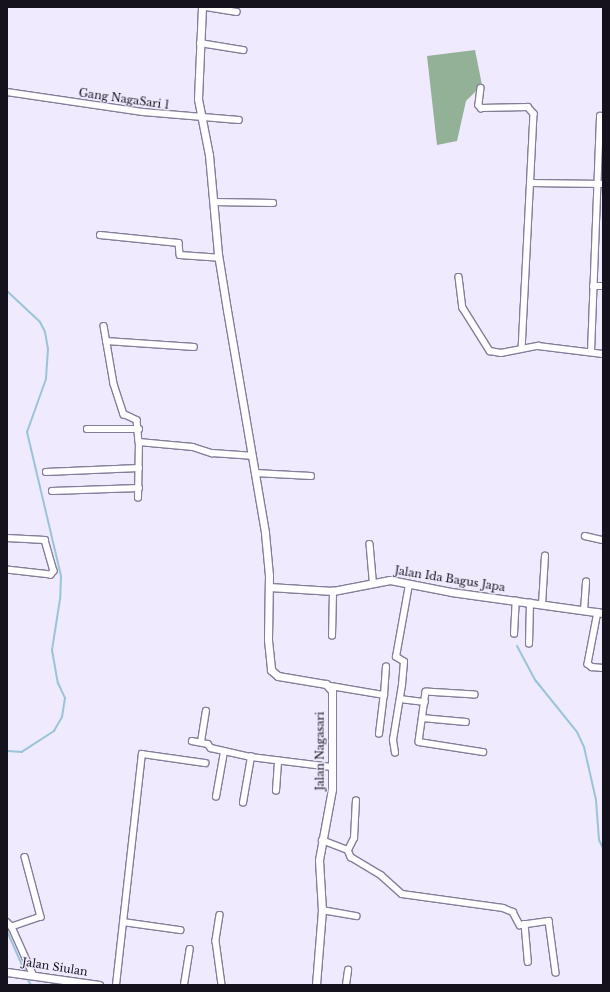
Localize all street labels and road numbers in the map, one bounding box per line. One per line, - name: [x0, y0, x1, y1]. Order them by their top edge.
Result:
- street label: Gang NagaSari 1: [78, 86, 170, 112]
- street label: Jalan Ida Bagus Japa: [394, 564, 506, 594]
- street label: Jalan Nagasari: [313, 712, 327, 790]
- street label: Jalan Siulan: [21, 955, 89, 979]

